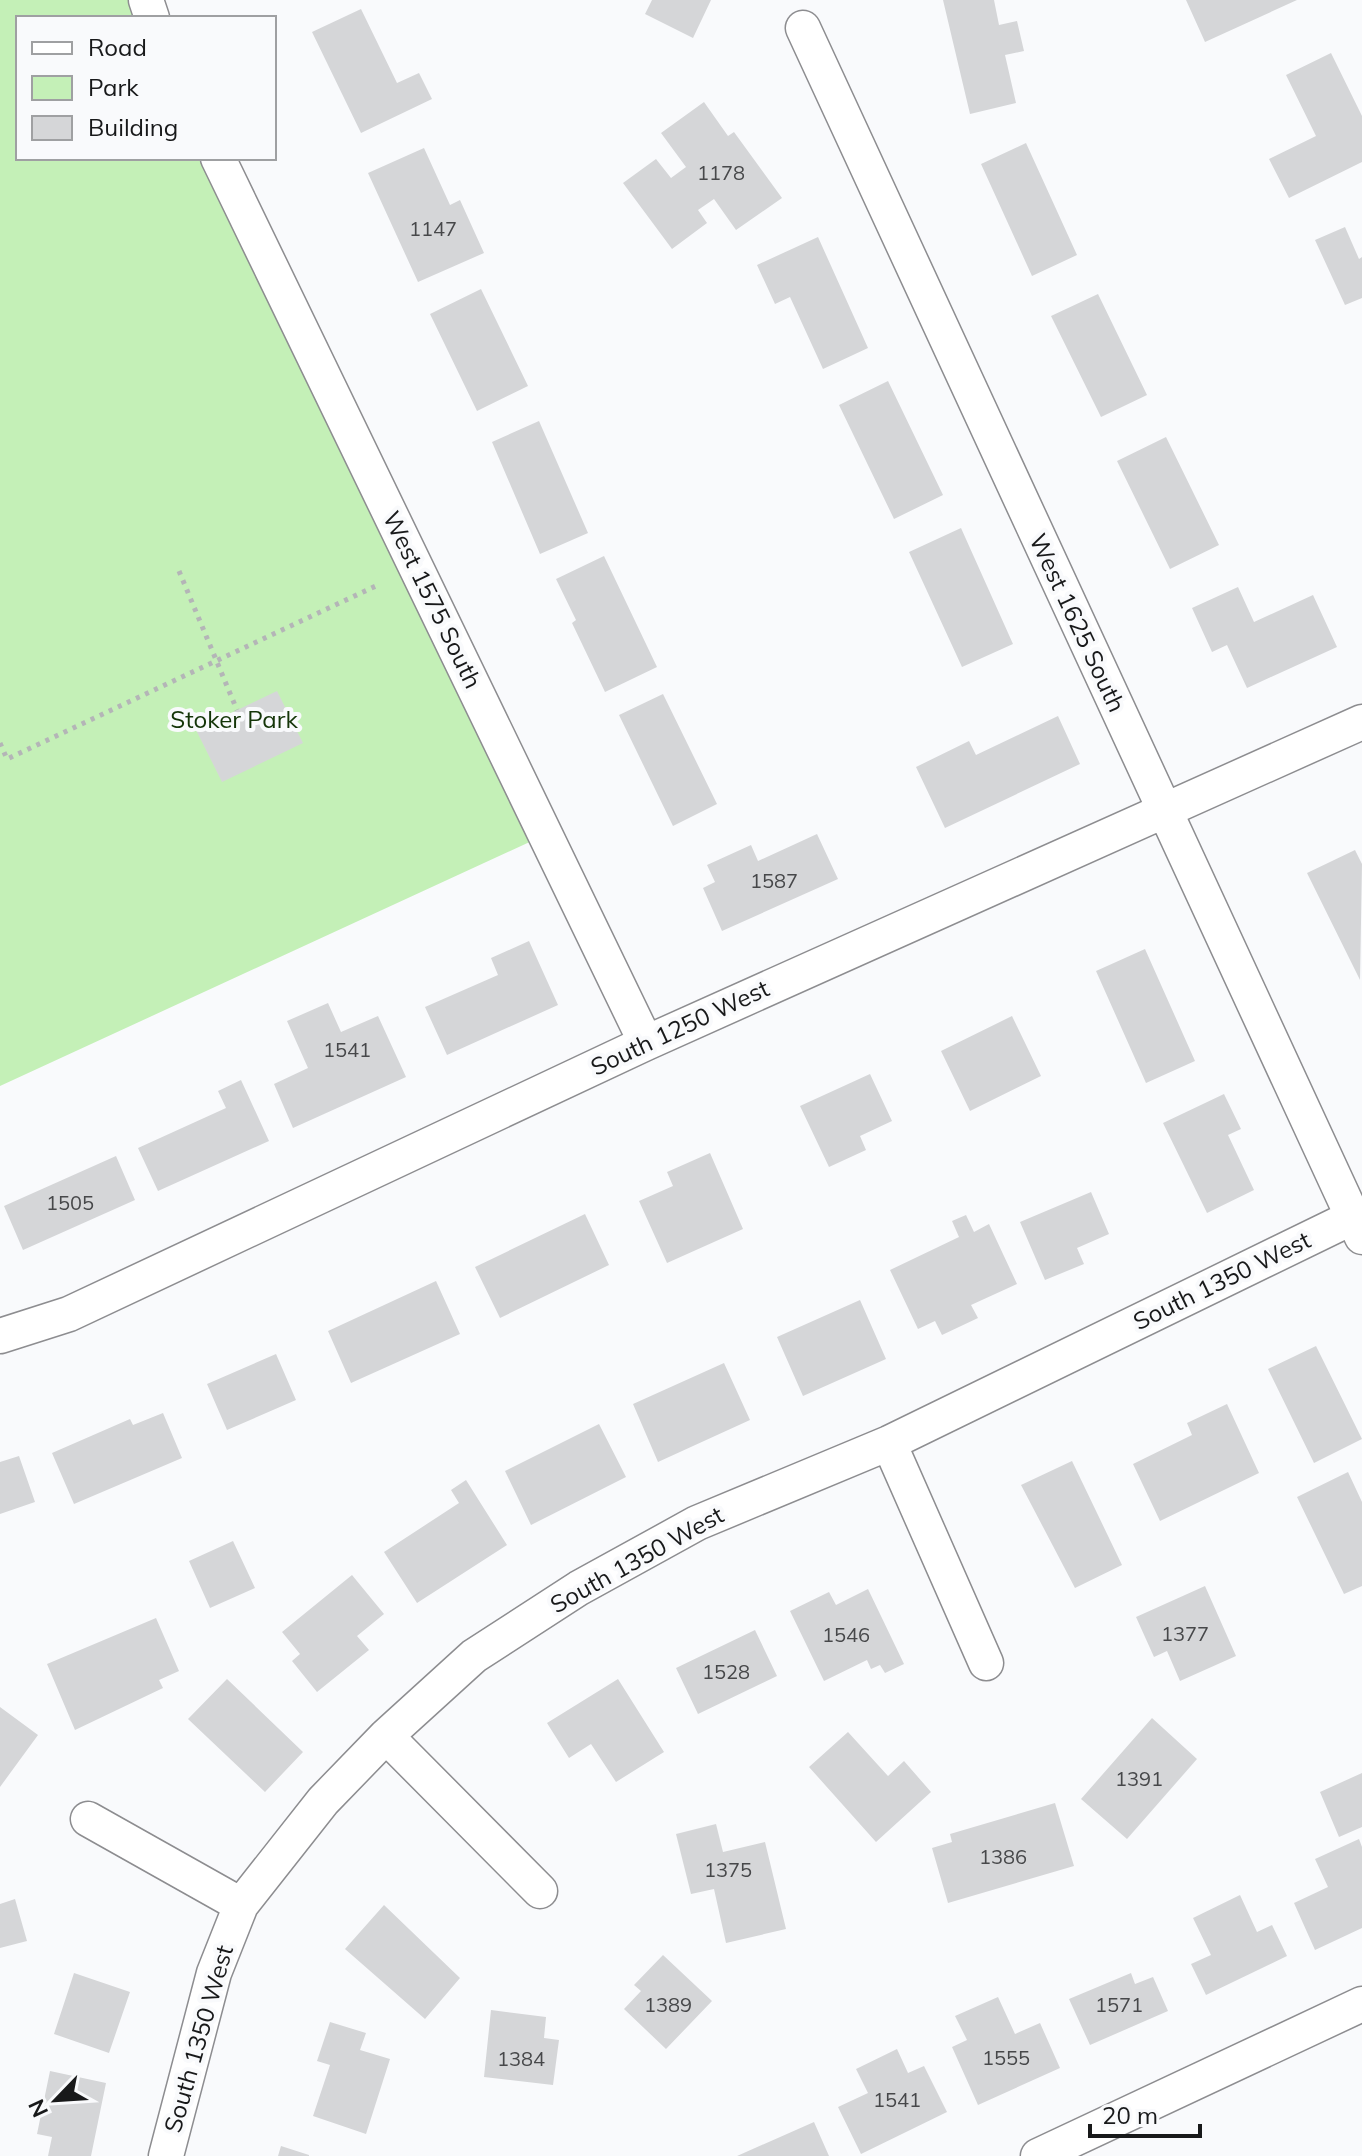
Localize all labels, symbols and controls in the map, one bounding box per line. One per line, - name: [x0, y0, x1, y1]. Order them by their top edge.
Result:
- legend: [16, 16, 276, 160]
- text: Road: [88, 32, 147, 62]
- text: Park: [88, 72, 139, 102]
- text: Building: [88, 112, 178, 142]
- house number: 1178: [697, 160, 745, 185]
- house number: 1147: [409, 216, 457, 241]
- street label: West 1575 South: [377, 506, 489, 693]
- street label: West 1625 South: [1023, 528, 1132, 717]
- park label: Stoker Park: [170, 704, 298, 734]
- house number: 1587: [750, 868, 798, 893]
- street label: South 1250 West: [585, 973, 774, 1082]
- house number: 1541: [323, 1037, 371, 1062]
- house number: 1505: [46, 1190, 94, 1215]
- street label: South 1350 West: [1128, 1224, 1315, 1336]
- street label: South 1350 West: [545, 1499, 728, 1619]
- house number: 1377: [1161, 1621, 1209, 1646]
- house number: 1546: [822, 1622, 870, 1647]
- house number: 1528: [702, 1659, 750, 1684]
- house number: 1391: [1115, 1766, 1163, 1791]
- house number: 1386: [979, 1844, 1027, 1869]
- house number: 1375: [704, 1857, 752, 1882]
- street label: South 1350 West: [157, 1942, 239, 2136]
- house number: 1389: [644, 1992, 692, 2017]
- house number: 1571: [1095, 1992, 1143, 2017]
- house number: 1555: [982, 2045, 1030, 2070]
- house number: 1384: [497, 2046, 545, 2071]
- north arrow: [16, 2060, 96, 2140]
- house number: 1541: [873, 2087, 921, 2112]
- scale bar: [1090, 2088, 1200, 2138]
- text: N: [22, 2095, 54, 2122]
- text: 20 m: [1102, 2100, 1158, 2130]

